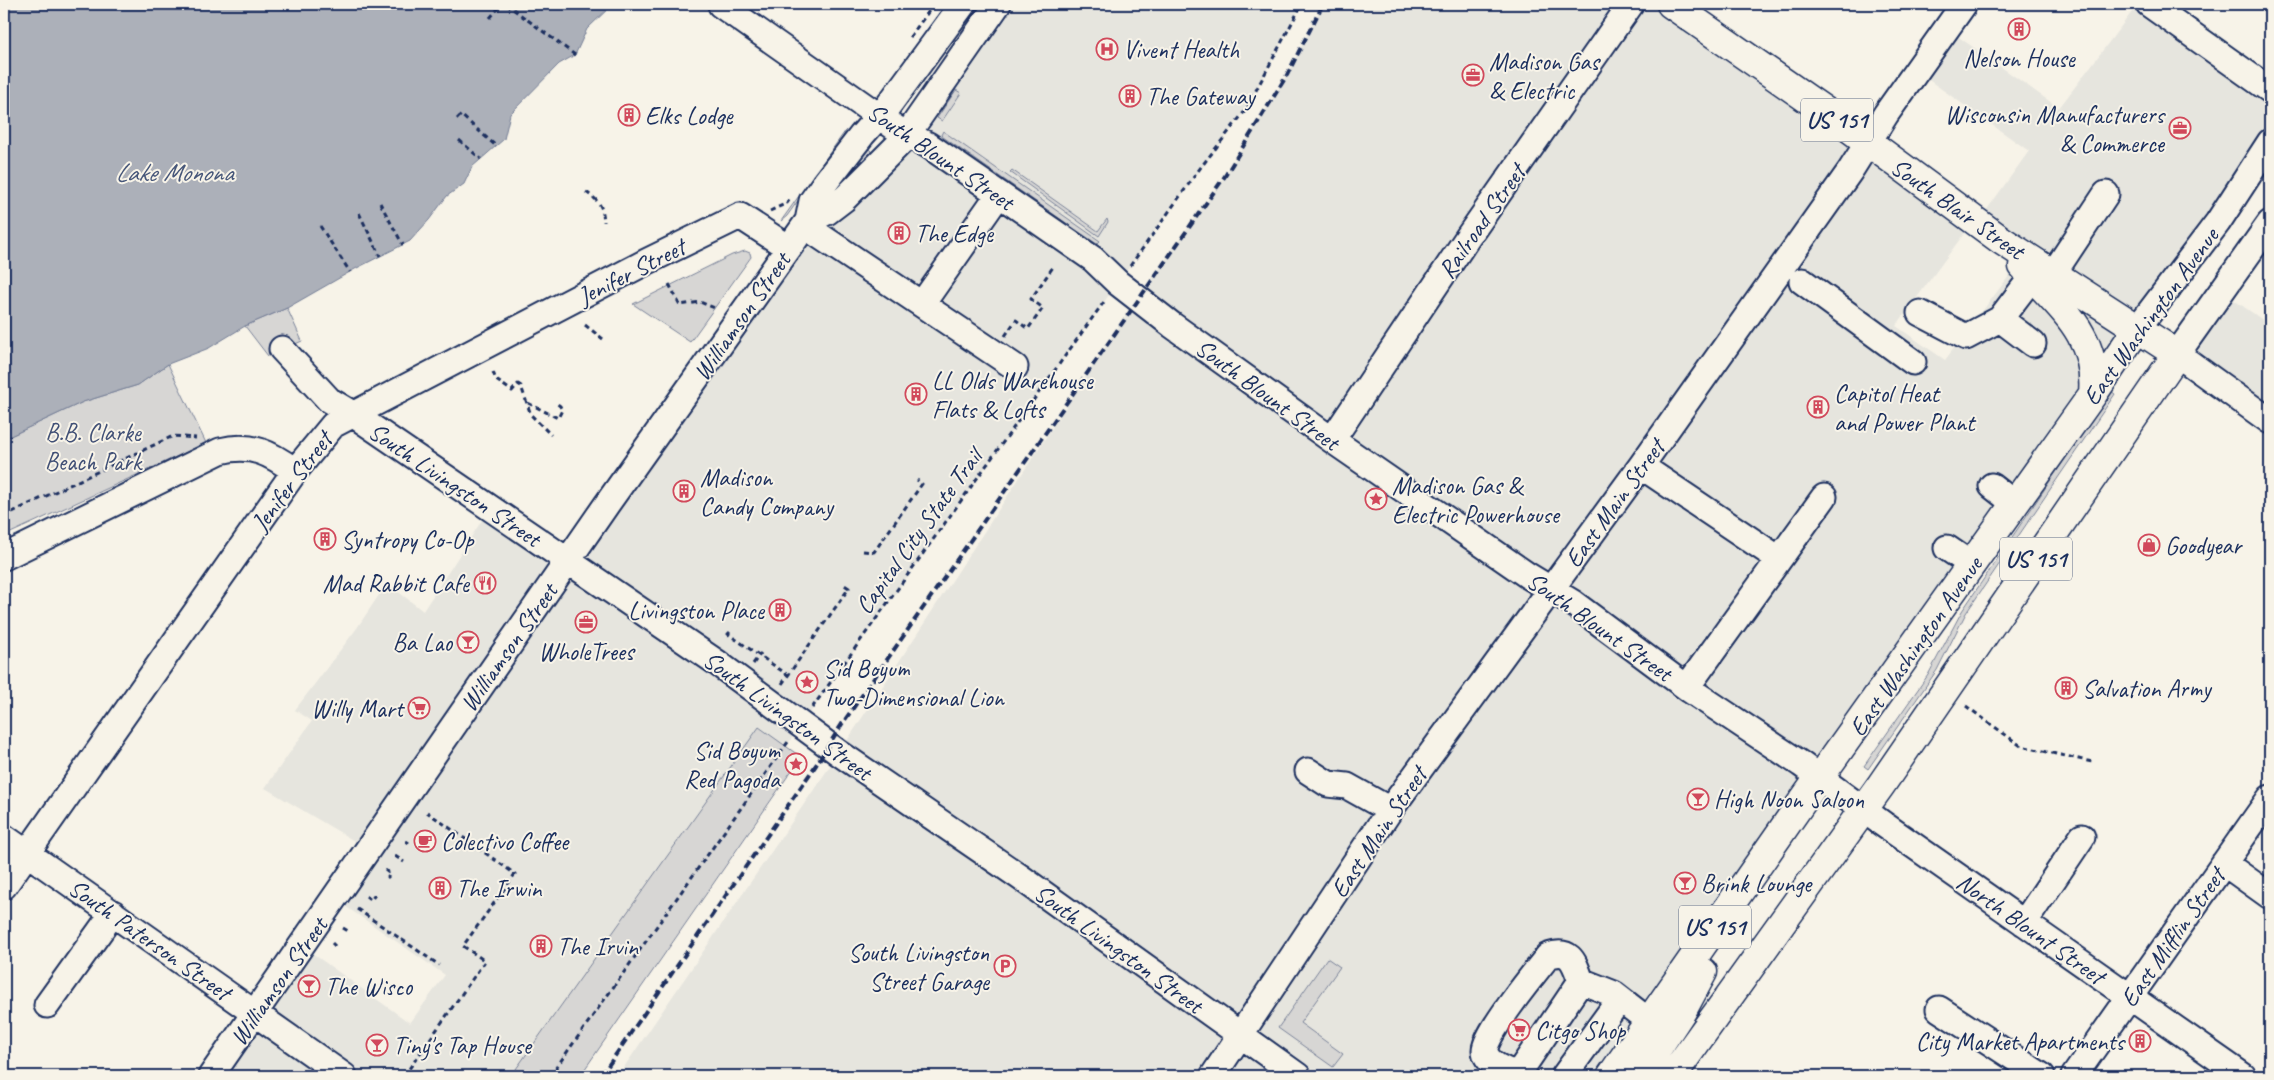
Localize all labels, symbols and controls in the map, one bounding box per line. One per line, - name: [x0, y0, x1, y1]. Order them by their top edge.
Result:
- building icon: Nelson House: [2007, 17, 2031, 41]
- place label: Vivent Health: [1123, 34, 1240, 66]
- hospital icon: Vivent Health: [1095, 37, 1119, 61]
- place label: Nelson House: [1963, 43, 2077, 75]
- place label: Madison Gas & Electric: [1489, 46, 1601, 107]
- office icon: Madison Gas & Electric: [1461, 63, 1485, 87]
- place label: The Gateway: [1146, 81, 1257, 113]
- building icon: The Gateway: [1118, 84, 1142, 108]
- street label: South Blount Street: [861, 96, 1022, 219]
- road number: US 151: [1801, 98, 1873, 142]
- place label: Wisconsin Manufacturers & Commerce: [1945, 99, 2166, 160]
- place label: Elks Lodge: [645, 100, 734, 132]
- building icon: Elks Lodge: [617, 103, 641, 127]
- office icon: Wisconsin Manufacturers & Commerce: [2168, 116, 2192, 140]
- street label: South Blair Street: [1884, 151, 2033, 268]
- street label: Railroad Street: [1431, 155, 1535, 285]
- water label: Lake Monona: [115, 156, 235, 189]
- place label: The Edge: [915, 218, 995, 250]
- street label: East Washington Avenue: [2076, 220, 2227, 412]
- building icon: The Edge: [887, 221, 911, 245]
- street label: Jenifer Street: [571, 230, 694, 313]
- street label: Williamson Street: [686, 244, 799, 387]
- street label: South Blount Street: [1189, 332, 1348, 459]
- place label: LL Olds Warehouse Flats & Lofts: [932, 365, 1094, 426]
- place label: Capitol Heat and Power Plant: [1834, 378, 1977, 439]
- building icon: LL Olds Warehouse Flats & Lofts: [904, 382, 928, 406]
- building icon: Capitol Heat and Power Plant: [1806, 395, 1830, 419]
- street label: South Livingston Street: [362, 415, 549, 556]
- park label: B.B. Clarke Beach Park: [45, 417, 143, 478]
- street label: Jenifer Street: [243, 423, 342, 538]
- street label: East Main Street: [1558, 430, 1674, 574]
- street label: Capital City State Trail: [848, 439, 992, 620]
- place label: Madison Candy Company: [700, 462, 835, 523]
- place label: Madison Gas & Electric Powerhouse: [1392, 470, 1561, 531]
- building icon: Madison Candy Company: [672, 479, 696, 503]
- place icon: Madison Gas & Electric Powerhouse: [1364, 487, 1388, 511]
- place label: Syntropy Co-Op: [341, 524, 475, 556]
- building icon: Syntropy Co-Op: [313, 527, 337, 551]
- place label: Goodyear: [2165, 530, 2243, 562]
- shop icon: Goodyear: [2137, 533, 2161, 557]
- road number: US 151: [2000, 538, 2072, 580]
- street label: East Washington Avenue: [1842, 549, 1991, 743]
- street label: South Blount Street: [1521, 565, 1681, 690]
- place label: Mad Rabbit Cafe: [323, 568, 471, 600]
- restaurant icon: Mad Rabbit Cafe: [473, 571, 497, 595]
- street label: Williamson Street: [453, 575, 566, 718]
- place label: Livingston Place: [628, 595, 766, 627]
- building icon: Livingston Place: [768, 598, 792, 622]
- office icon: WholeTrees: [574, 610, 598, 634]
- place label: Ba Lao: [393, 627, 453, 659]
- bar icon: Ba Lao: [456, 630, 480, 654]
- place label: WholeTrees: [538, 636, 636, 668]
- street label: South Livingston Street: [697, 644, 880, 789]
- place label: Sid Boyum Two-Dimensional Lion: [823, 653, 1005, 714]
- place icon: Sid Boyum Two-Dimensional Lion: [795, 670, 819, 694]
- place label: Salvation Army: [2082, 673, 2213, 705]
- building icon: Salvation Army: [2054, 676, 2078, 700]
- place label: Willy Mart: [311, 693, 406, 725]
- supermarket icon: Willy Mart: [407, 696, 431, 720]
- place label: Sid Boyum Red Pagoda: [684, 735, 782, 796]
- place icon: Sid Boyum Red Pagoda: [784, 752, 808, 776]
- street label: East Main Street: [1323, 758, 1436, 904]
- place label: High Noon Saloon: [1714, 784, 1865, 816]
- bar icon: High Noon Saloon: [1686, 787, 1710, 811]
- place label: Colectivo Coffee: [441, 826, 570, 858]
- cafe icon: Colectivo Coffee: [413, 829, 437, 853]
- street label: East Mifflin Street: [2113, 859, 2235, 1013]
- street label: North Blount Street: [1950, 866, 2114, 994]
- place label: Brink Lounge: [1701, 868, 1813, 900]
- bar icon: Brink Lounge: [1673, 871, 1697, 895]
- street label: South Paterson Street: [62, 872, 240, 1010]
- place label: The Irwin: [456, 873, 542, 905]
- building icon: The Irwin: [428, 876, 452, 900]
- street label: South Livingston Street: [1028, 877, 1211, 1022]
- road number: US 151: [1679, 906, 1751, 949]
- street label: Williamson Street: [223, 909, 336, 1052]
- place label: The Irvin: [557, 931, 639, 963]
- building icon: The Irvin: [529, 934, 553, 958]
- place label: South Livingston Street Garage: [848, 937, 991, 998]
- parking icon: South Livingston Street Garage: [993, 954, 1017, 978]
- place label: The Wisco: [325, 971, 413, 1003]
- bar icon: The Wisco: [297, 974, 321, 998]
- place label: Citgo Shop: [1535, 1015, 1627, 1047]
- supermarket icon: Citgo Shop: [1507, 1018, 1531, 1042]
- place label: City Market Apartments: [1916, 1026, 2126, 1058]
- building icon: City Market Apartments: [2128, 1029, 2152, 1053]
- place label: Tiny's Tap House: [393, 1030, 533, 1062]
- bar icon: Tiny's Tap House: [365, 1033, 389, 1057]

